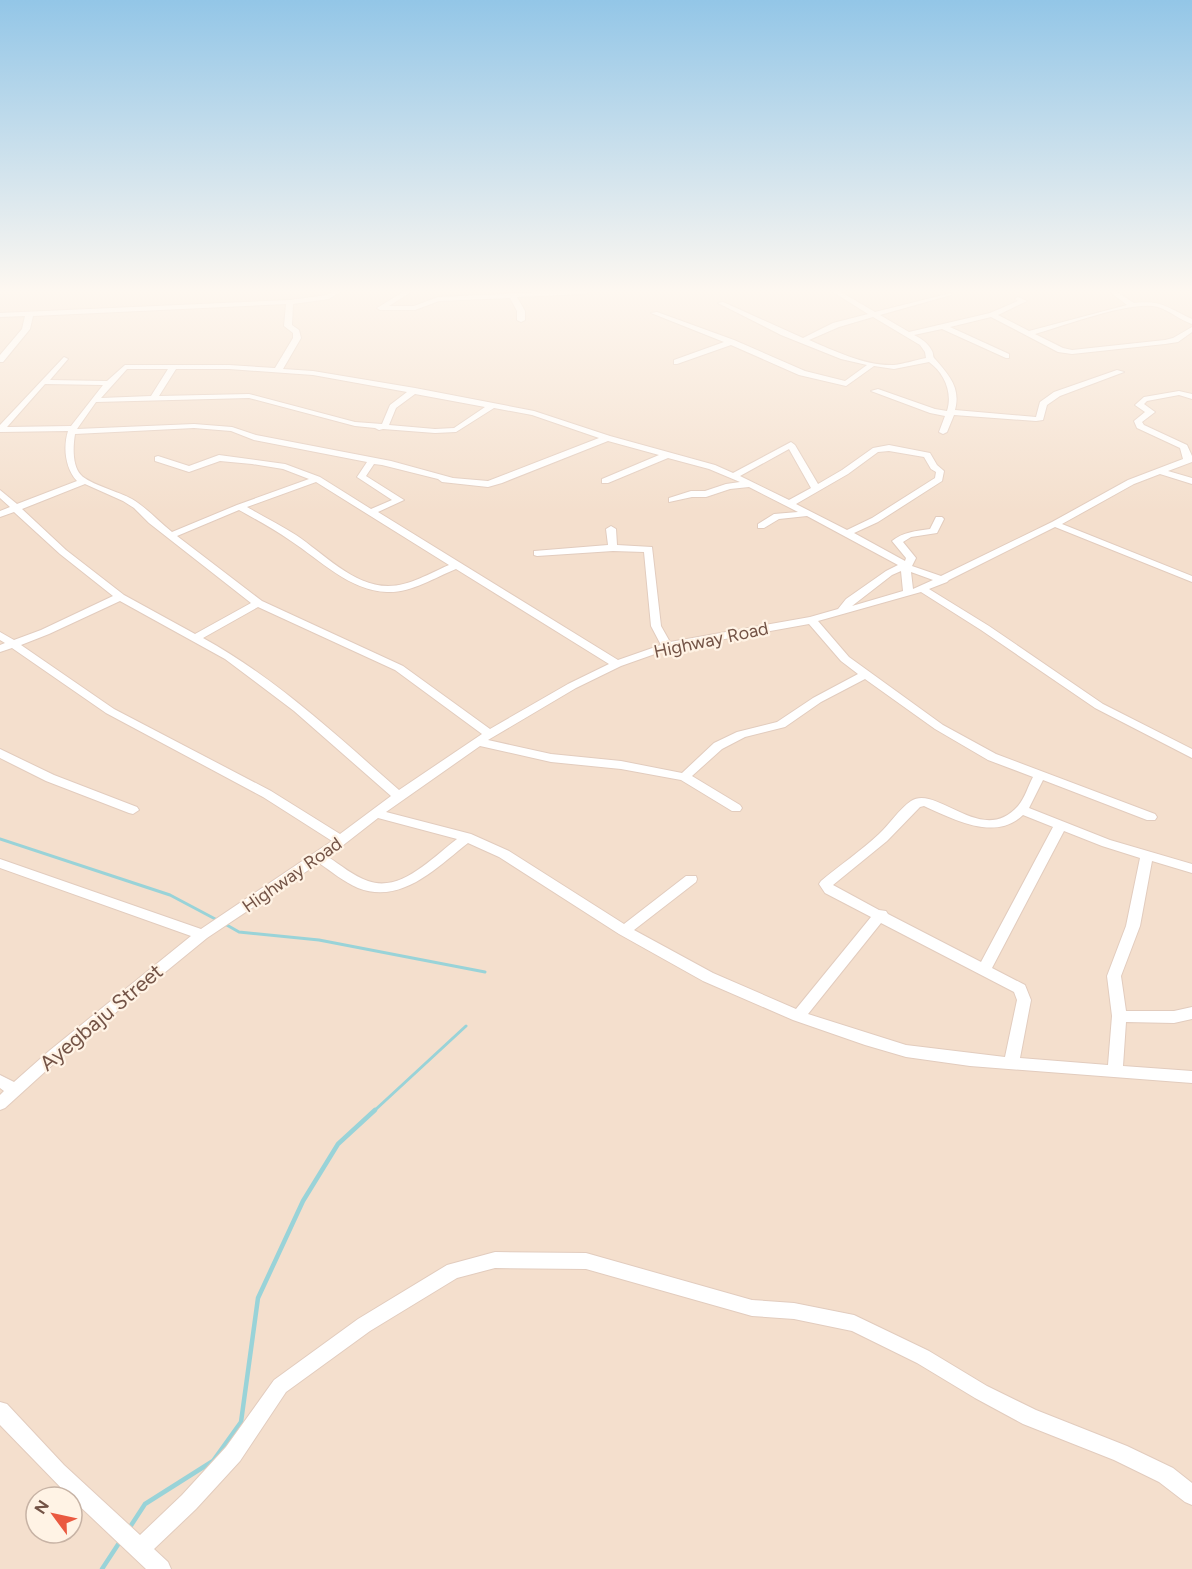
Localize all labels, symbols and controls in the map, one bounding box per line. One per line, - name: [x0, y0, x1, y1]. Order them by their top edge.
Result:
- street label: Highway Road: [652, 617, 770, 663]
- street label: Highway Road: [238, 833, 346, 917]
- street label: Ayegbaju Street: [34, 958, 168, 1076]
- north arrow: [24, 1485, 84, 1545]
- text: N: [31, 1497, 53, 1517]

